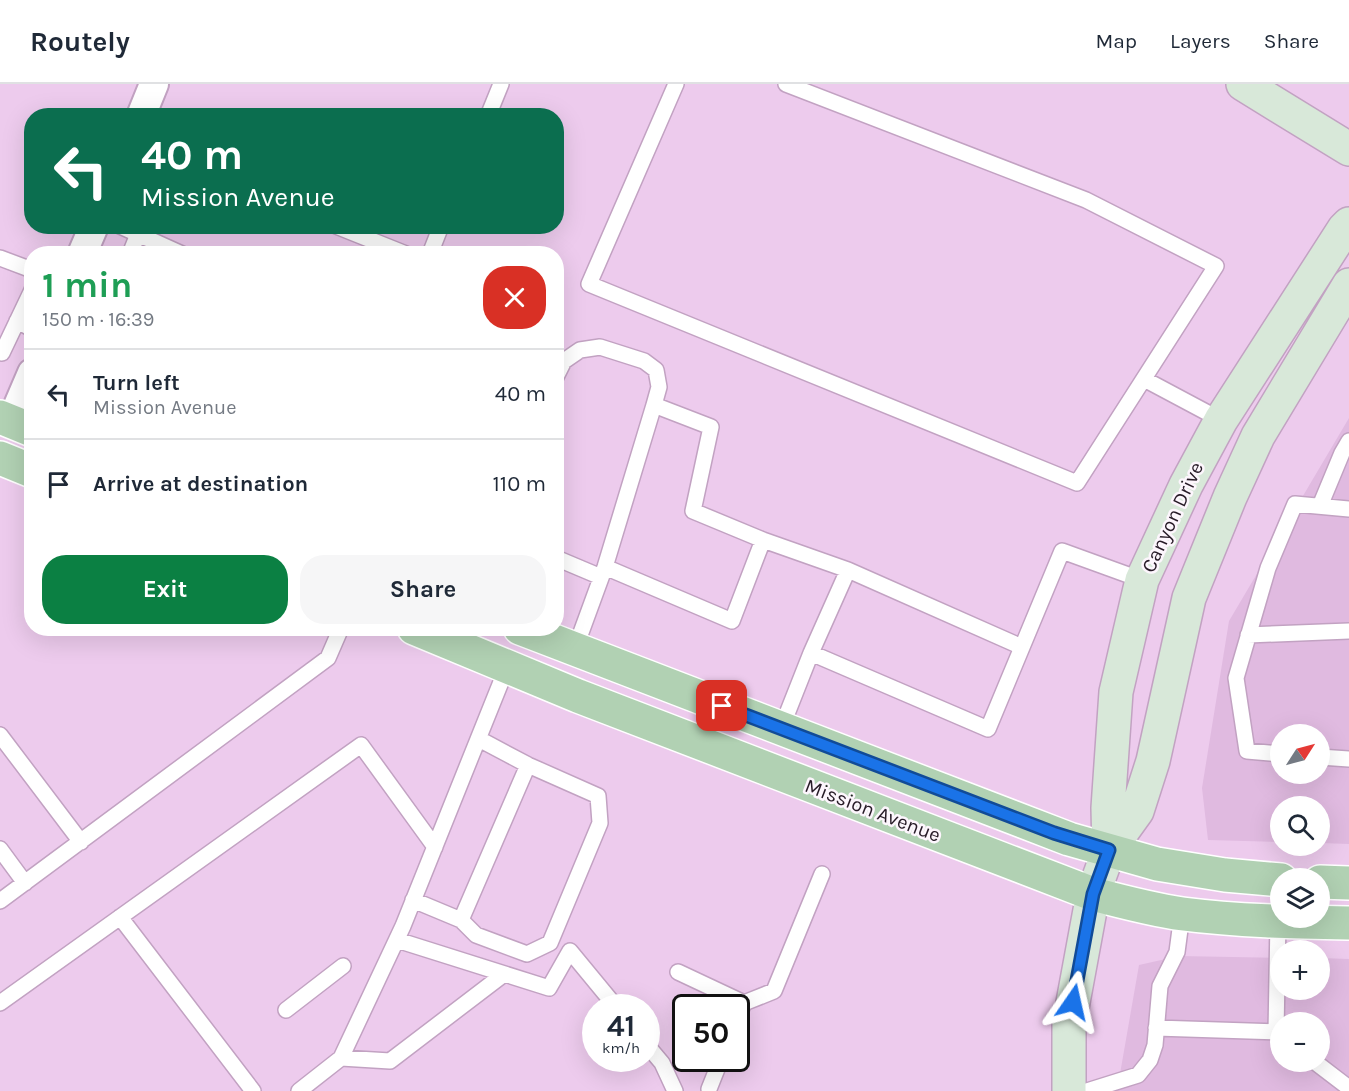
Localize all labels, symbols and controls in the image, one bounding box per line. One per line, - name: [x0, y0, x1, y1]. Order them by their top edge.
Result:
- text: Routely: [30, 25, 130, 58]
- text: Map: [1095, 29, 1137, 53]
- text: Layers: [1170, 29, 1231, 53]
- text: Share: [1264, 29, 1319, 53]
- text: 40 m: [141, 130, 243, 180]
- icon: left: [42, 132, 120, 210]
- text: Mission Avenue: [141, 181, 335, 213]
- text: 1 min: [42, 264, 132, 306]
- button: close: [483, 266, 546, 329]
- text: 150 m · 16:39: [42, 308, 154, 331]
- text: Turn left: [93, 370, 180, 396]
- icon: left: [42, 378, 75, 411]
- text: 40 m: [495, 381, 546, 407]
- text: Mission Avenue: [93, 396, 236, 419]
- street label: Canyon Drive: [1137, 458, 1208, 576]
- icon: arrive: [42, 468, 75, 501]
- text: Arrive at destination: [93, 471, 308, 497]
- text: 110 m: [493, 471, 546, 497]
- button: Exit: [42, 555, 288, 624]
- button: Share: [300, 555, 546, 624]
- pin: [696, 680, 747, 731]
- icon: arrive: [705, 689, 738, 722]
- north arrow: [1270, 724, 1330, 784]
- map controls: [1270, 724, 1330, 1072]
- street label: Mission Avenue: [802, 774, 944, 847]
- button: search: [1270, 796, 1330, 856]
- button: layers: [1270, 868, 1330, 928]
- button: +: [1270, 940, 1330, 1000]
- position arrow: [1041, 970, 1105, 1034]
- speed limit sign: 50: [672, 994, 750, 1072]
- text: 41: [607, 1008, 635, 1044]
- button: −: [1270, 1012, 1330, 1072]
- text: km/h: [602, 1039, 640, 1057]

